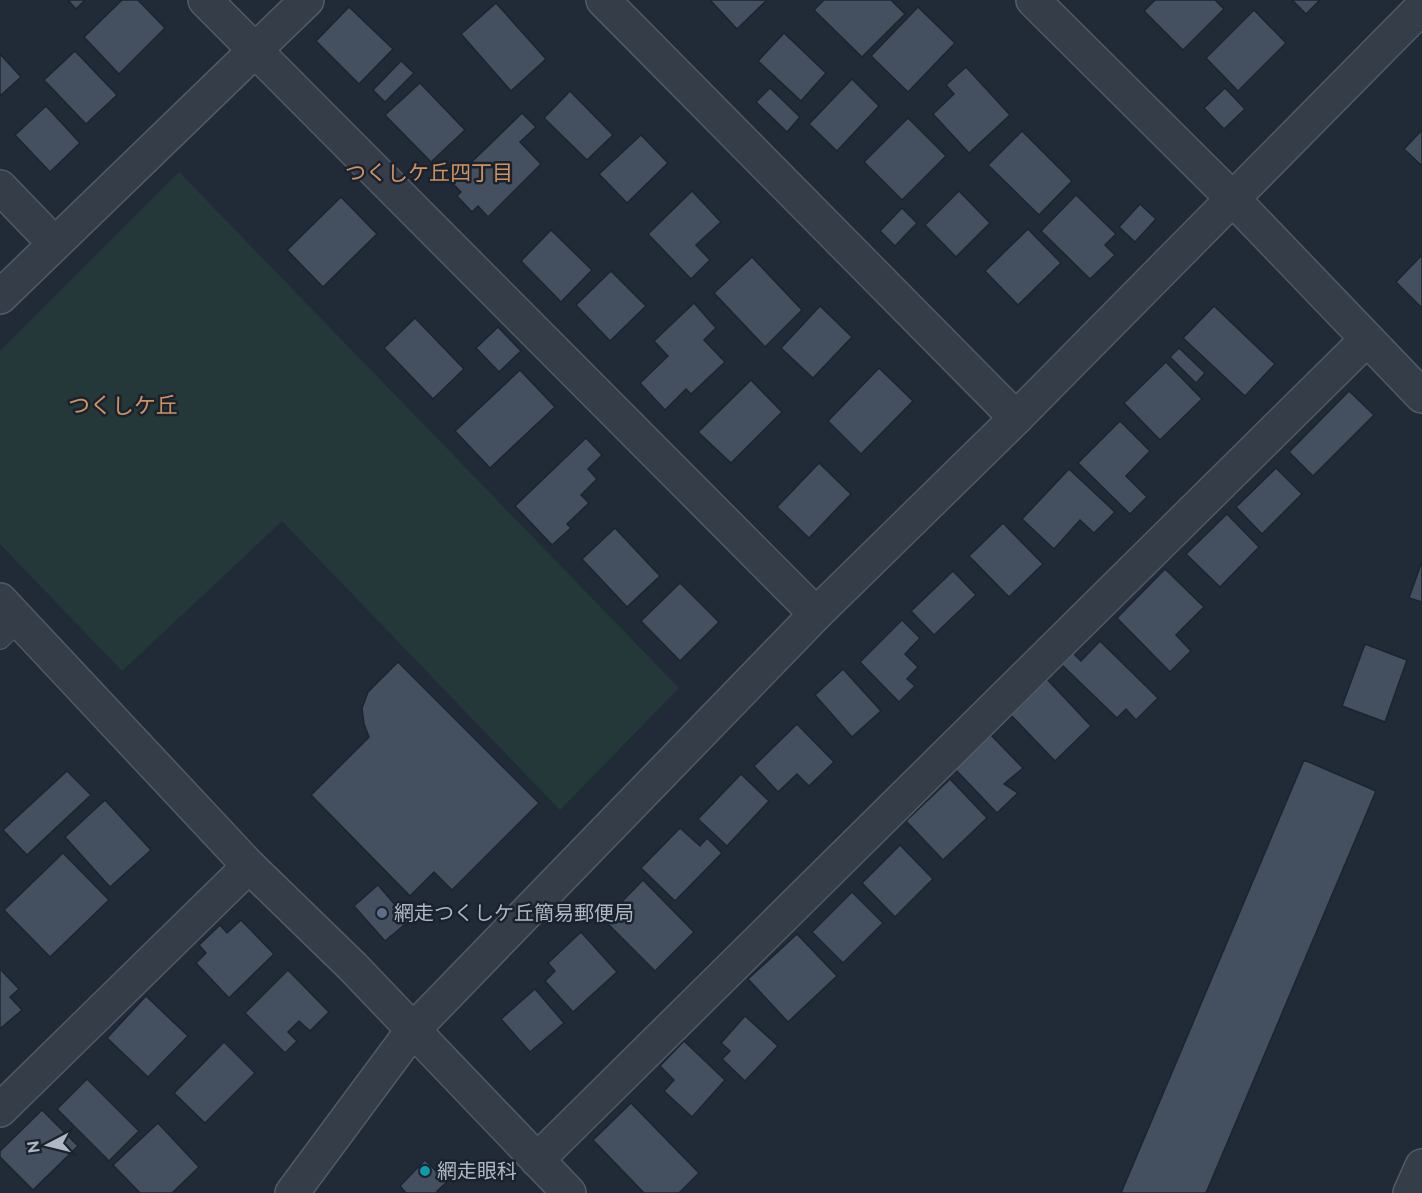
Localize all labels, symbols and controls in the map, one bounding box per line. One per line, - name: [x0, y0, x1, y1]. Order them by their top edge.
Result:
- district label: つくしケ丘四丁目: [345, 160, 513, 185]
- district label: つくしケ丘: [68, 392, 178, 418]
- place label: 網走つくしケ丘簡易郵便局: [394, 901, 634, 925]
- marker: 網走つくしケ丘簡易郵便局: [375, 906, 389, 920]
- north arrow: [18, 1115, 78, 1175]
- text: N: [23, 1140, 44, 1154]
- place label: 網走眼科: [437, 1159, 517, 1183]
- marker: 網走眼科: [418, 1164, 432, 1178]

